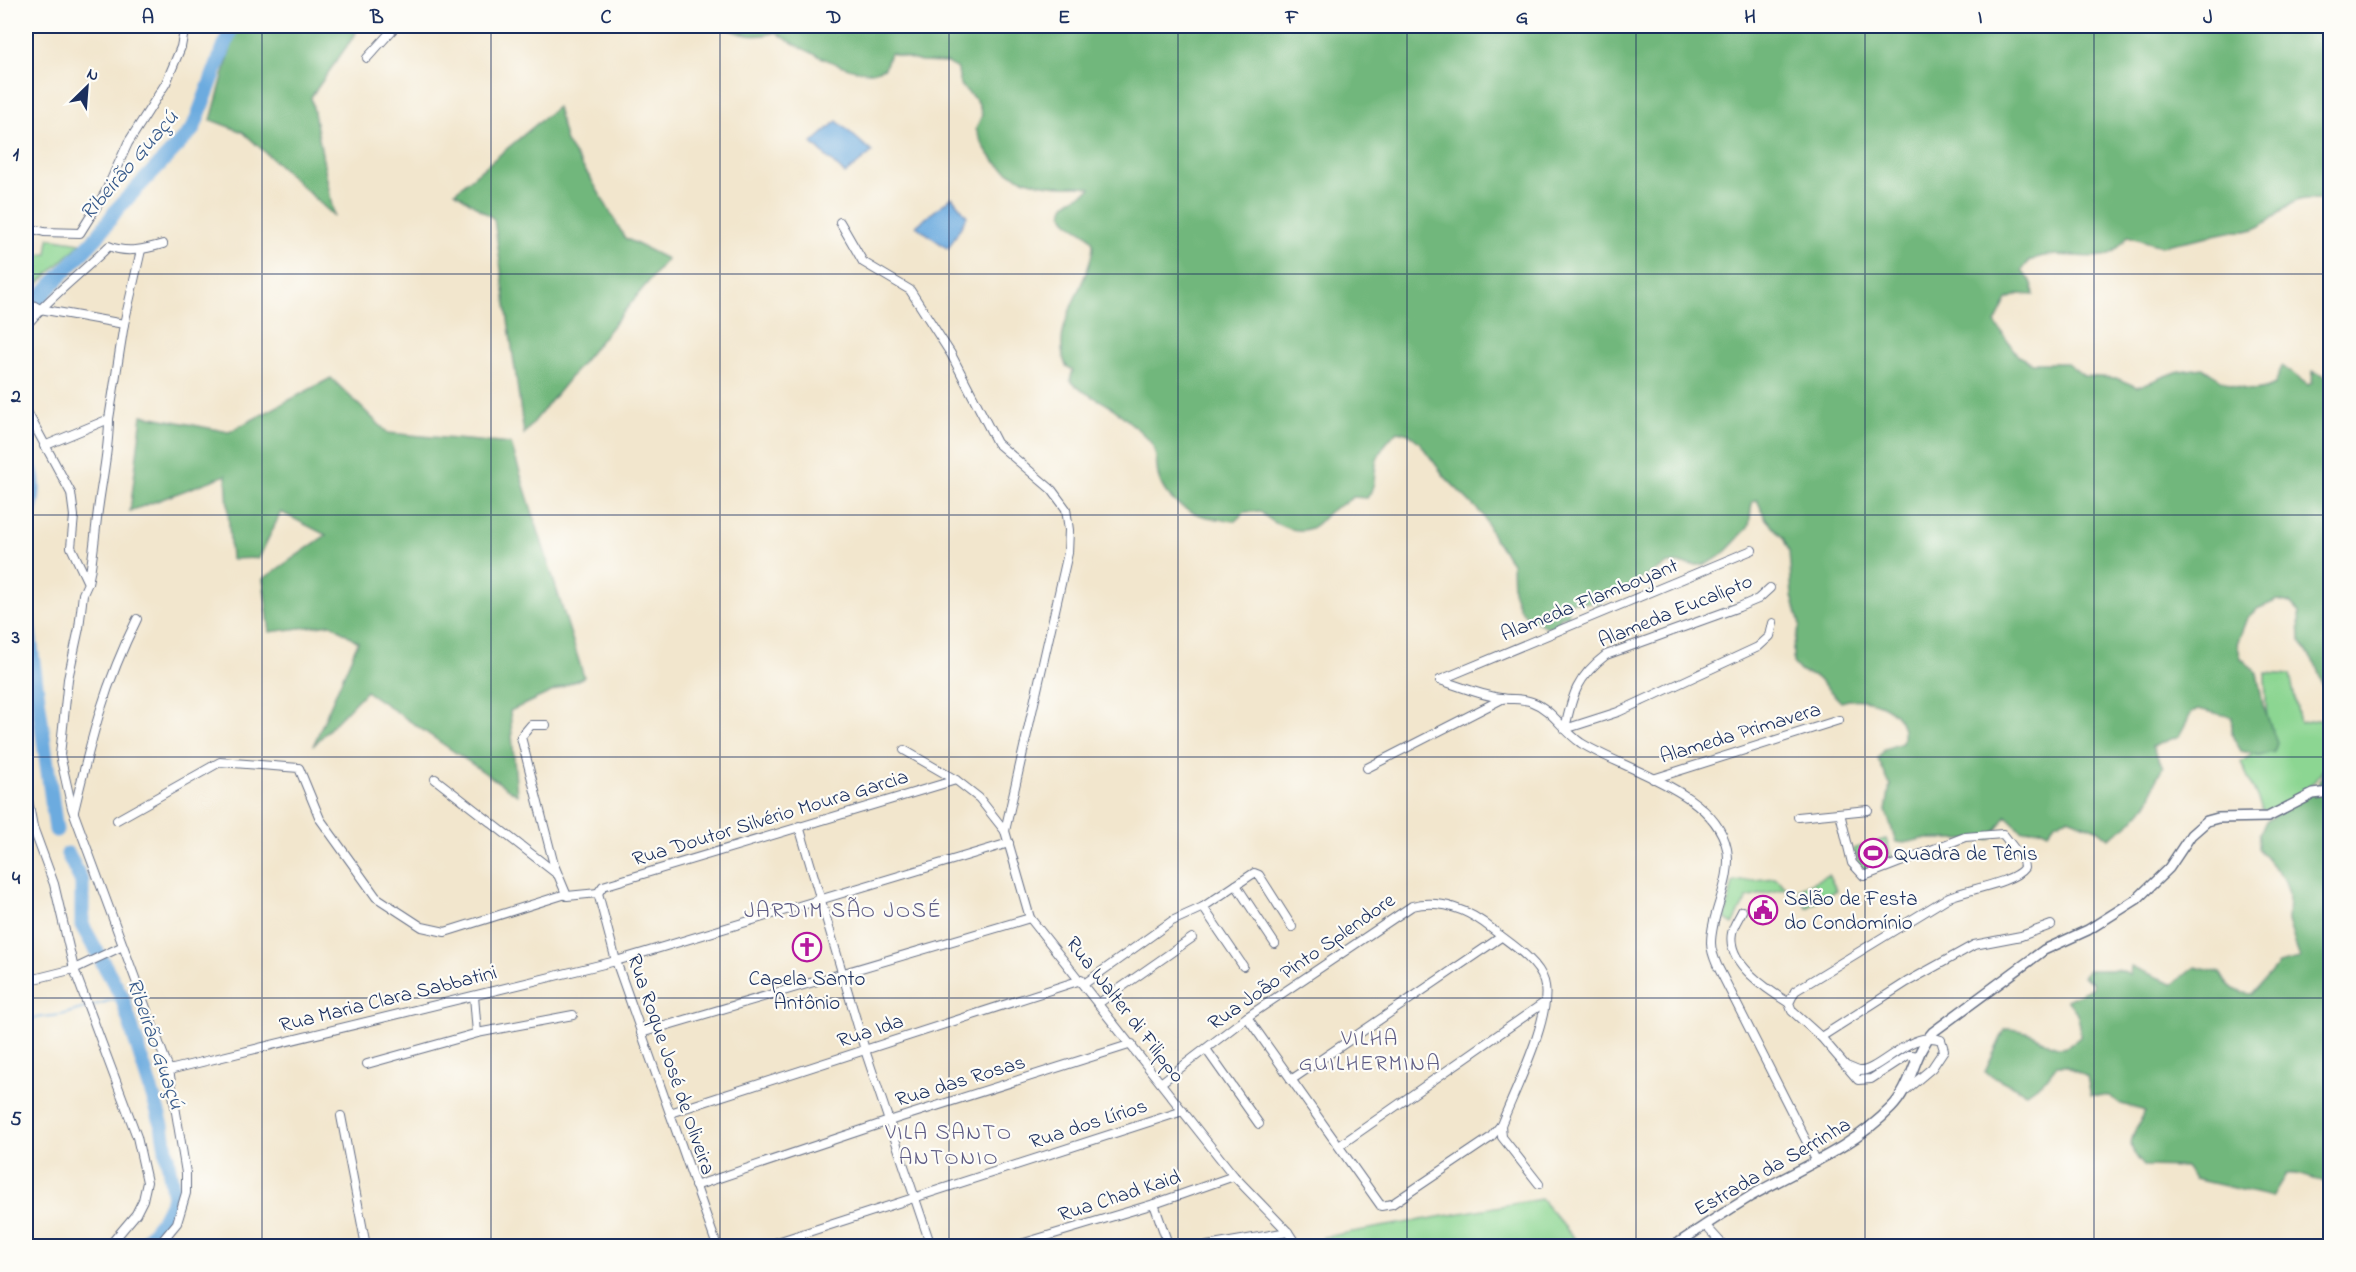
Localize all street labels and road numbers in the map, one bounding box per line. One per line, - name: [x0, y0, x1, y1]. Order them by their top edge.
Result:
- street label: Alameda Flamboyant: [1496, 552, 1684, 652]
- street label: Alameda Eucalipto: [1594, 567, 1757, 656]
- street label: Alameda Primavera: [1656, 695, 1825, 773]
- street label: Rua Doutor Silvério Moura Garcia: [629, 763, 912, 875]
- street label: Rua João Pinto Splendore: [1202, 886, 1402, 1039]
- street label: Rua Walter di Filippo: [1058, 931, 1191, 1090]
- street label: Rua Roque José de Oliveira: [618, 950, 722, 1179]
- street label: Rua Maria Clara Sabbatini: [277, 958, 500, 1042]
- street label: Rua Ida: [834, 1007, 908, 1057]
- street label: Rua das Rosas: [892, 1048, 1029, 1116]
- street label: Rua dos Lírios: [1026, 1092, 1151, 1158]
- street label: Estrada da Serrinha: [1689, 1111, 1857, 1225]
- street label: Rua Chad Kaid: [1055, 1163, 1185, 1231]

